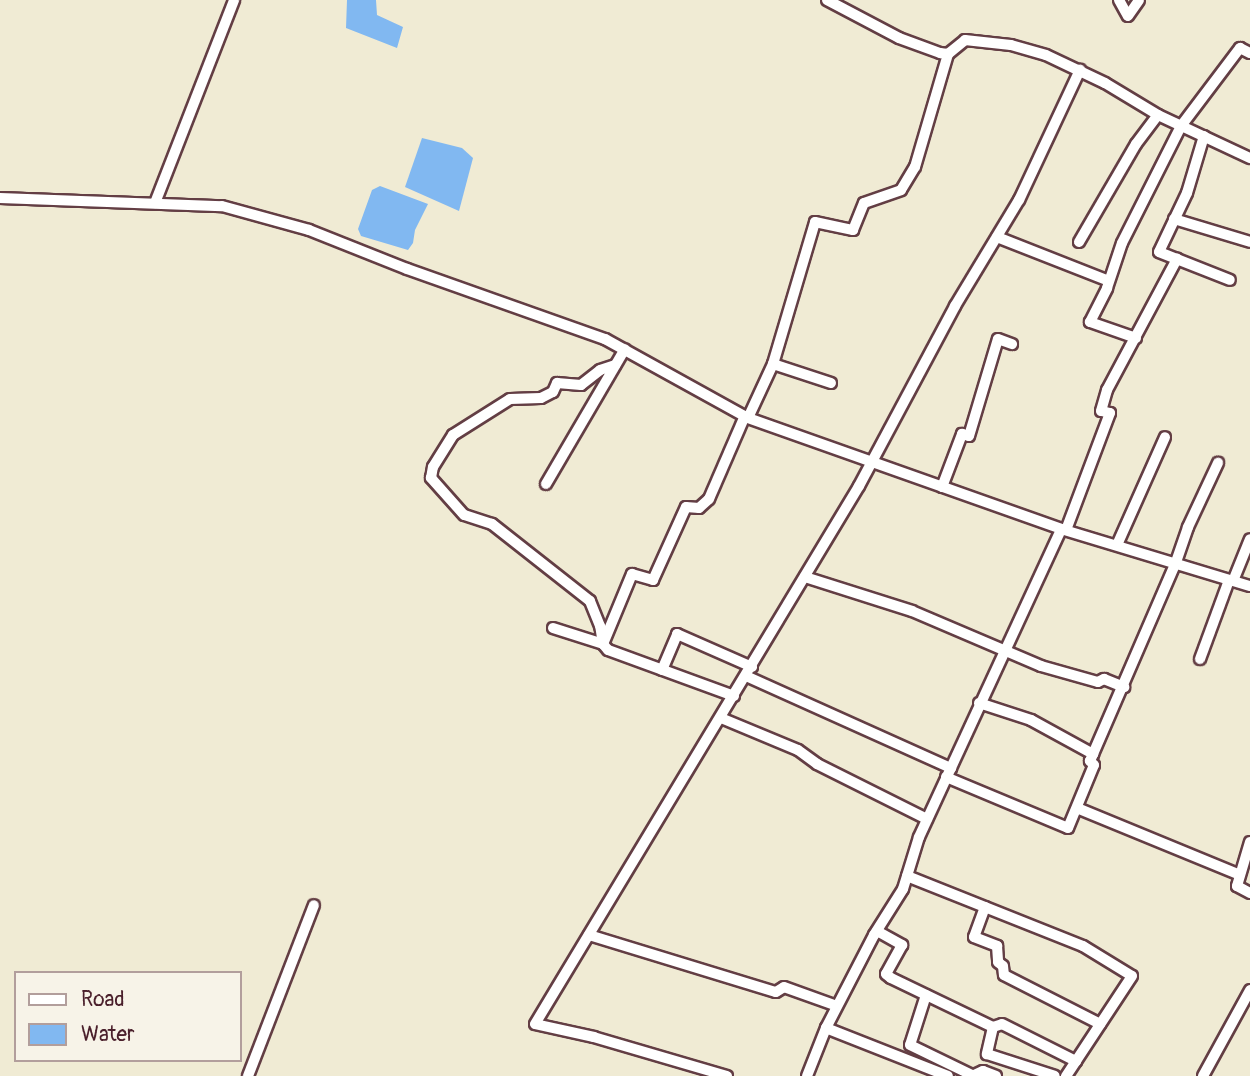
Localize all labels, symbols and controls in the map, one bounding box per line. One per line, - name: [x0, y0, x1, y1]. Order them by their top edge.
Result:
- legend: [14, 971, 242, 1062]
- text: Road: [81, 986, 125, 1013]
- text: Water: [81, 1021, 134, 1048]

